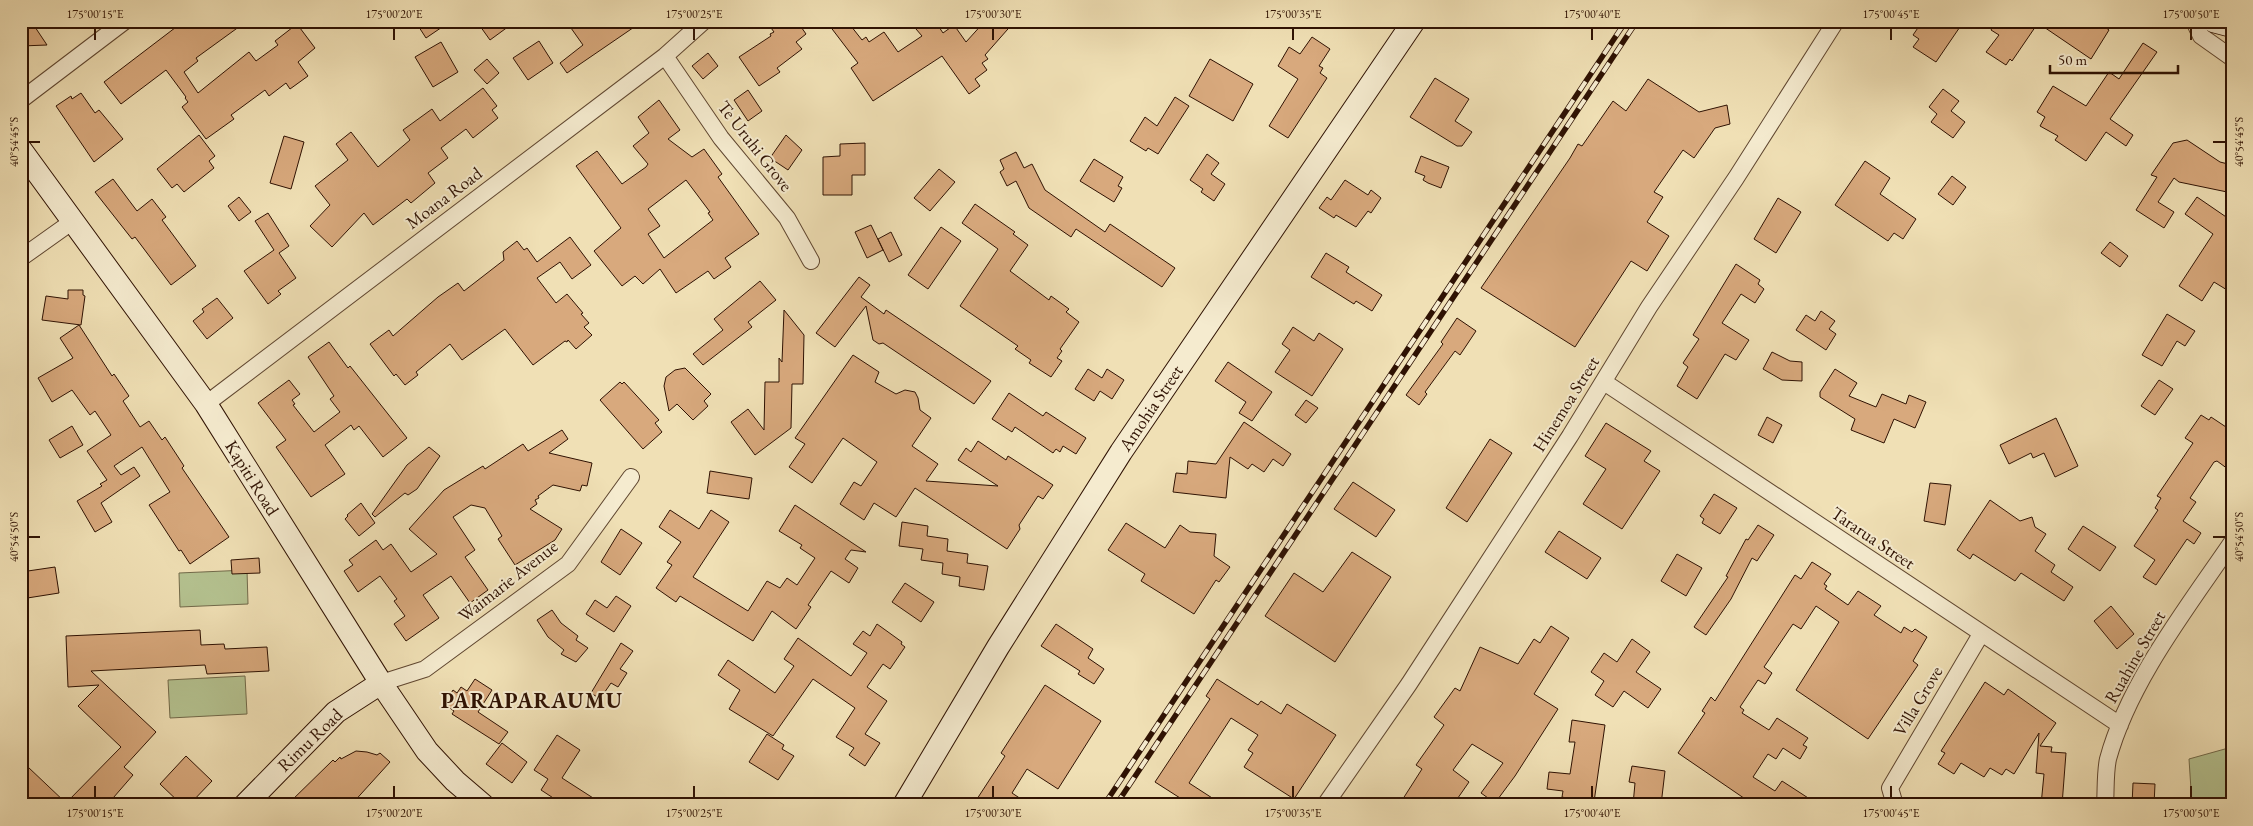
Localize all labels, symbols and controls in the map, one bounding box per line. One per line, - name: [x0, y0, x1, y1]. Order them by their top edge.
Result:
- text: 175°00'15"E: [67, 6, 124, 22]
- text: 175°00'20"E: [366, 6, 423, 22]
- text: 175°00'25"E: [666, 6, 723, 22]
- text: 175°00'30"E: [965, 6, 1022, 22]
- text: 175°00'35"E: [1265, 6, 1322, 22]
- text: 175°00'40"E: [1564, 6, 1621, 22]
- text: 175°00'45"E: [1863, 6, 1920, 22]
- text: 175°00'50"E: [2163, 6, 2220, 22]
- scale bar: [2050, 42, 2178, 74]
- text: 50 m: [2058, 50, 2087, 69]
- street label: Te Uruhi Grove: [713, 96, 798, 196]
- text: 40°54'45"S: [6, 117, 22, 167]
- text: 40°54'45"S: [2231, 117, 2247, 167]
- street label: Moana Road: [401, 161, 487, 234]
- street label: Hinemoa Street: [1527, 351, 1604, 456]
- street label: Amohia Street: [1113, 360, 1188, 456]
- street label: Kapiti Road: [220, 436, 285, 520]
- street label: Tararua Street: [1827, 501, 1920, 574]
- text: 40°54'50"S: [6, 512, 22, 562]
- text: 40°54'50"S: [2231, 512, 2247, 562]
- street label: Waimarie Avenue: [453, 535, 562, 627]
- street label: Ruahine Street: [2099, 606, 2170, 707]
- street label: Villa Grove: [1888, 661, 1947, 740]
- district label: PARAPARAUMU: [441, 686, 623, 715]
- street label: Rimu Road: [272, 702, 348, 776]
- text: 175°00'15"E: [67, 805, 124, 821]
- text: 175°00'20"E: [366, 805, 423, 821]
- text: 175°00'25"E: [666, 805, 723, 821]
- text: 175°00'30"E: [965, 805, 1022, 821]
- text: 175°00'35"E: [1265, 805, 1322, 821]
- text: 175°00'40"E: [1564, 805, 1621, 821]
- text: 175°00'45"E: [1863, 805, 1920, 821]
- text: 175°00'50"E: [2163, 805, 2220, 821]

